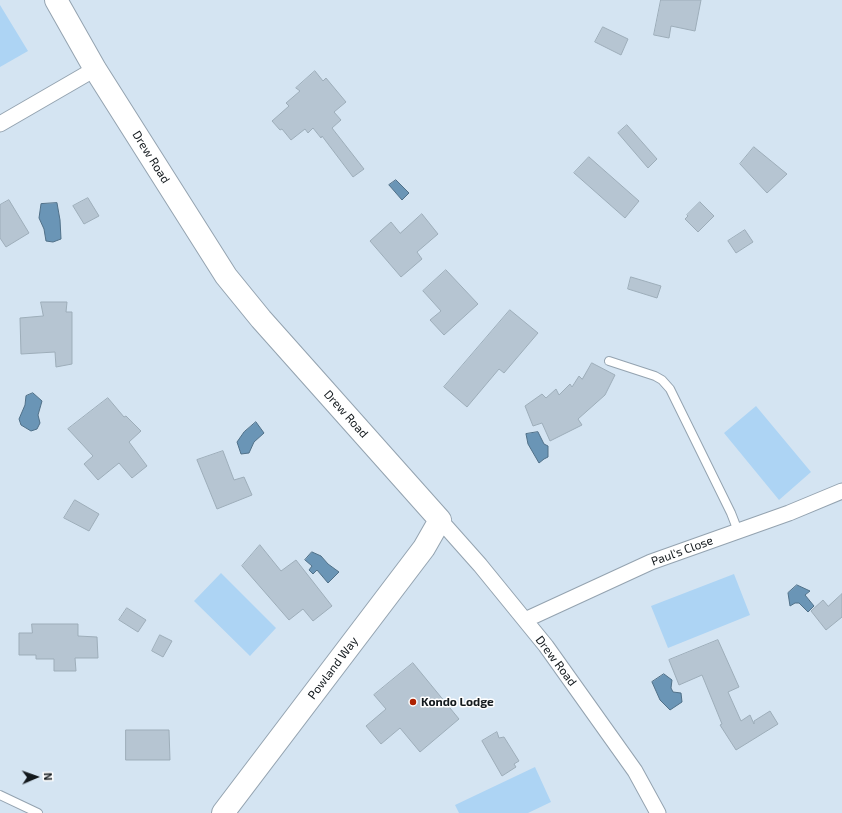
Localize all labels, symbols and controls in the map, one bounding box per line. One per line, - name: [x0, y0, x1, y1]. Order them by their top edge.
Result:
- street label: Drew Road: [129, 128, 173, 186]
- street label: Drew Road: [321, 387, 371, 441]
- street label: Paul's Close: [649, 533, 715, 569]
- street label: Drew Road: [532, 633, 580, 689]
- street label: Powland Way: [305, 634, 361, 702]
- place label: Kondo Lodge: [421, 695, 494, 709]
- marker: Kondo Lodge: [408, 697, 418, 707]
- north arrow: [16, 757, 56, 797]
- text: N: [42, 772, 55, 781]

